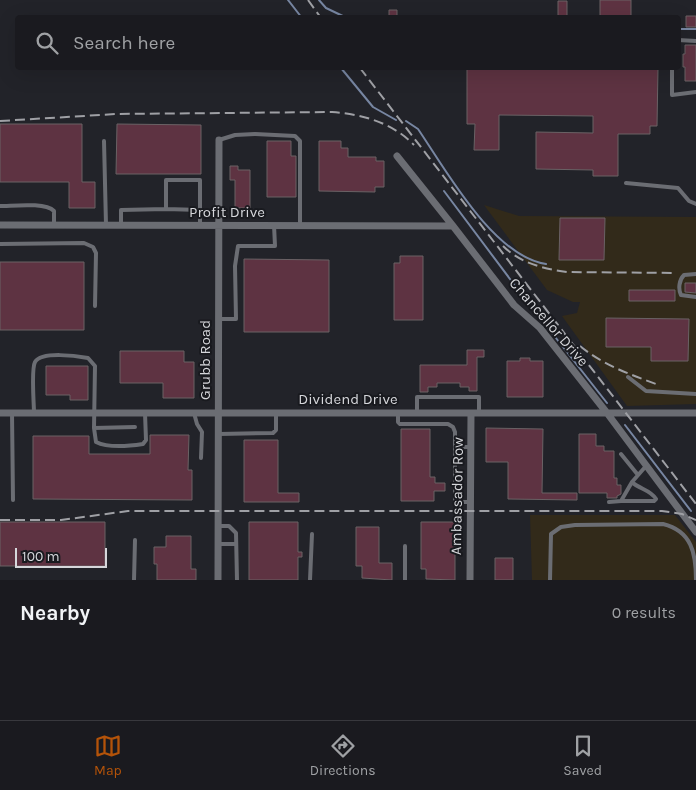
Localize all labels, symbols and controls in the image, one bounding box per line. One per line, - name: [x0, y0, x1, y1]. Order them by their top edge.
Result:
- search box: [15, 15, 681, 70]
- icon: search: [33, 29, 61, 57]
- text: Search here: [73, 32, 175, 54]
- street label: Profit Drive: [189, 203, 265, 221]
- street label: Chancellor Drive: [506, 274, 592, 370]
- street label: Grubb Road: [196, 320, 214, 400]
- street label: Dividend Drive: [298, 390, 398, 408]
- street label: Ambassador Row: [447, 437, 467, 555]
- scale bar: [15, 545, 108, 568]
- text: 100 m: [22, 548, 60, 565]
- text: Nearby: [20, 601, 90, 625]
- text: 0 results: [612, 603, 676, 622]
- tab: Map: [94, 732, 122, 779]
- tab: Directions: [310, 732, 376, 779]
- tab: Saved: [563, 732, 602, 779]

